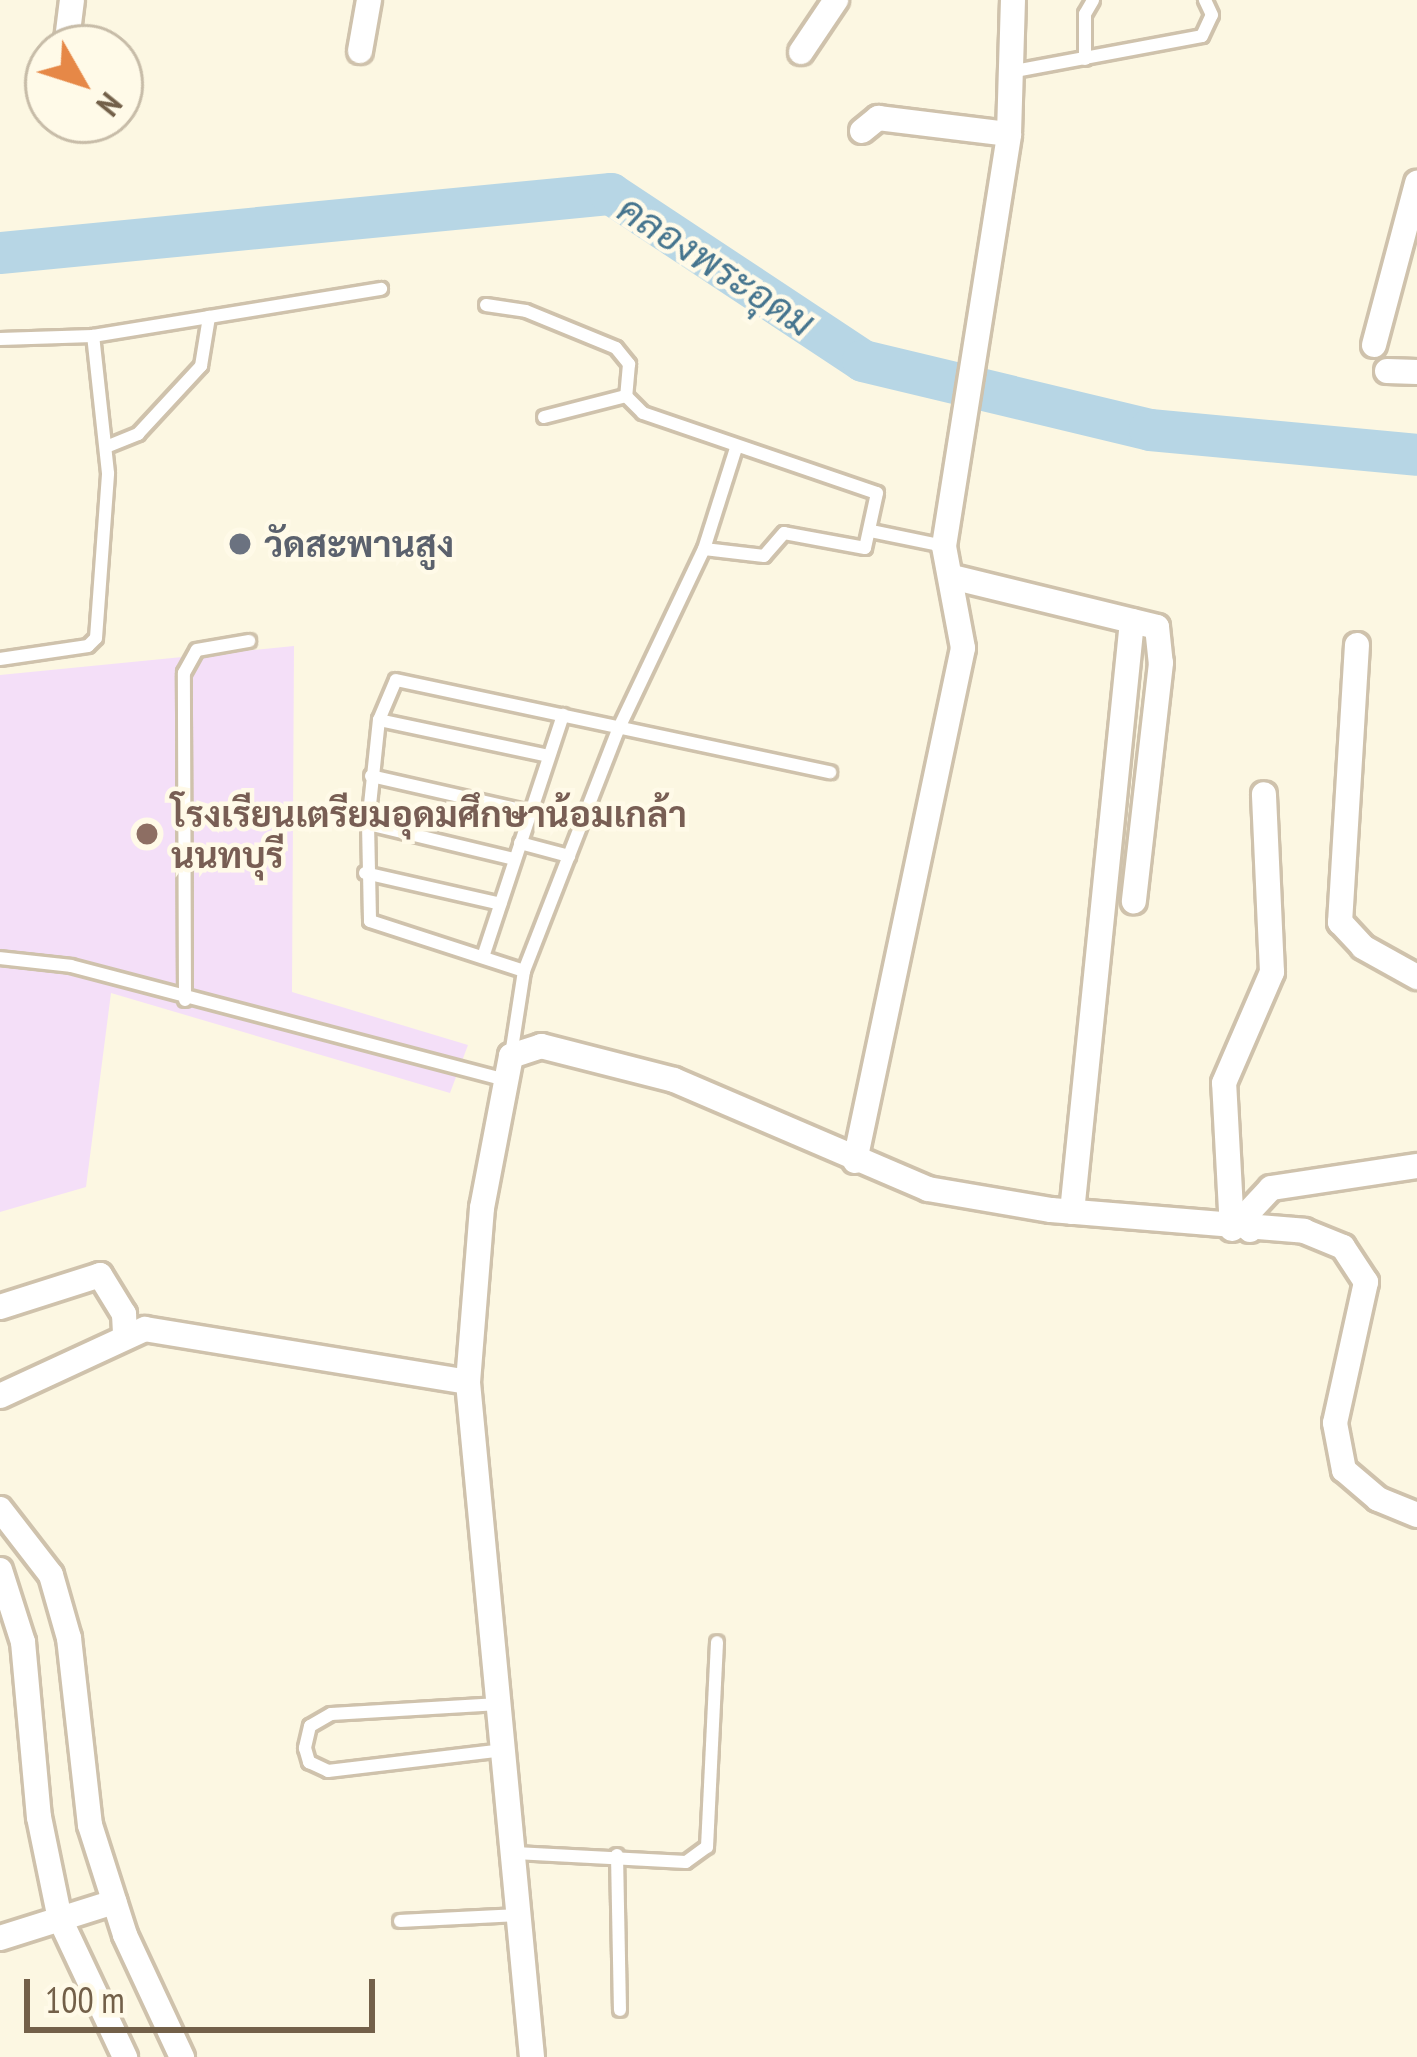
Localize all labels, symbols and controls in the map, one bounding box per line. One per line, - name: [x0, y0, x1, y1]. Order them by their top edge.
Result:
- north arrow: [24, 24, 144, 144]
- text: N: [88, 85, 132, 126]
- water label: คลองพระอุดม: [609, 185, 823, 347]
- place label: วัดสะพานสูง: [264, 522, 454, 566]
- marker: วัดสะพานสูง: [227, 531, 253, 557]
- place label: โรงเรียนเตรียมอุดมศึกษาน้อมเกล้า นนทบุรี: [171, 791, 687, 876]
- marker: โรงเรียนเตรียมอุดมศึกษาน้อมเกล้า นนทบุรี: [134, 821, 160, 847]
- scale bar: [30, 1955, 381, 2029]
- text: 100 m: [45, 1976, 125, 2023]

